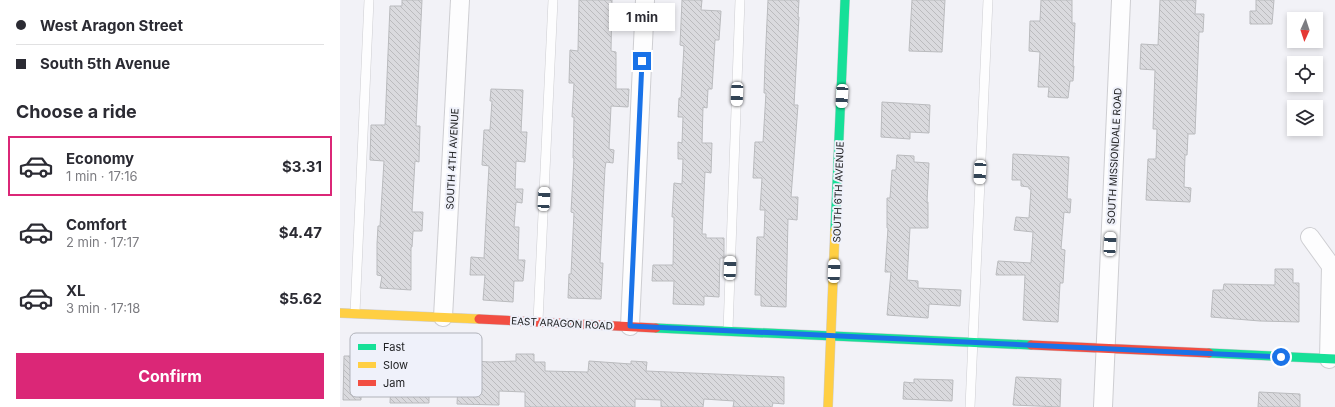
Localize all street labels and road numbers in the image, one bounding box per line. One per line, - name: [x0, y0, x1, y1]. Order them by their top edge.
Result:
- street label: SOUTH MISSIONDALE ROAD: [1104, 87, 1124, 225]
- street label: SOUTH 4TH AVENUE: [443, 108, 461, 210]
- street label: SOUTH 6TH AVENUE: [830, 141, 846, 243]
- street label: EAST ARAGON ROAD: [511, 314, 613, 332]

